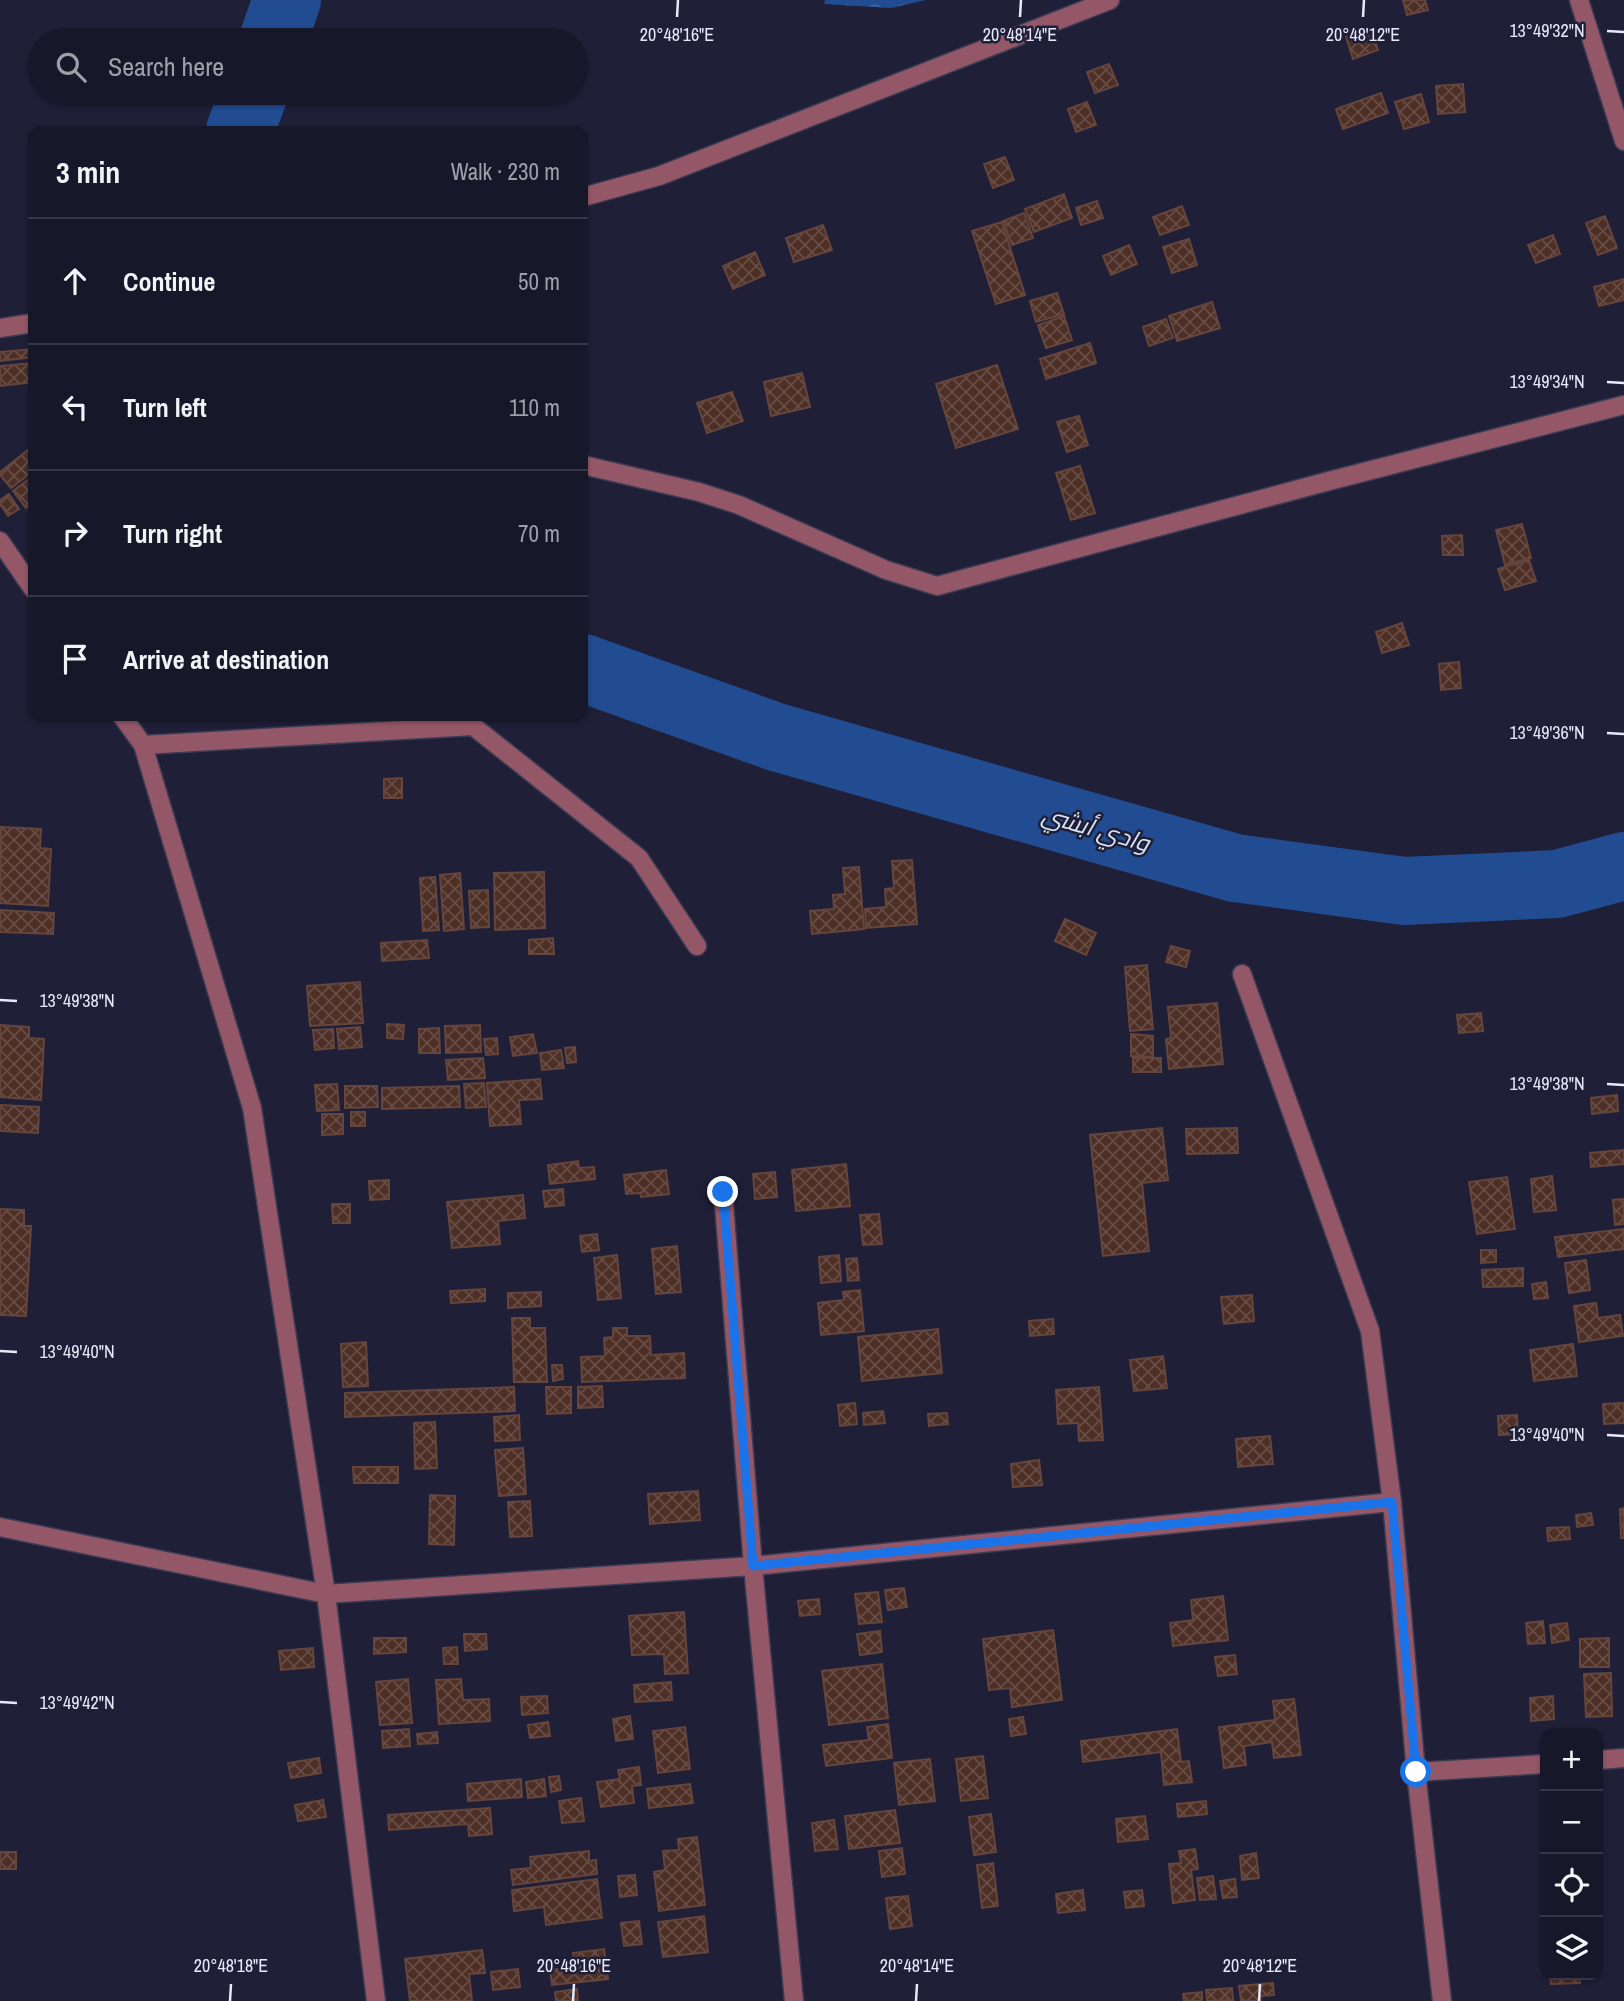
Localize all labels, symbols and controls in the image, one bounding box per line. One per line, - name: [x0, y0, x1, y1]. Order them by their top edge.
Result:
- text: 13°49'32"N: [1509, 18, 1585, 43]
- text: 20°48'16"E: [640, 22, 714, 47]
- text: 20°48'14"E: [983, 22, 1057, 47]
- text: 20°48'12"E: [1326, 22, 1400, 47]
- search box: [28, 28, 588, 105]
- icon: search: [52, 48, 90, 86]
- text: Search here: [108, 49, 224, 84]
- text: 3 min: [56, 152, 120, 192]
- text: Walk · 230 m: [451, 156, 560, 187]
- icon: ahead: [56, 262, 94, 300]
- text: Continue: [123, 264, 215, 299]
- text: 50 m: [518, 266, 560, 297]
- text: 13°49'34"N: [1509, 369, 1585, 394]
- icon: left: [56, 388, 94, 426]
- text: Turn left: [123, 390, 207, 425]
- text: 110 m: [509, 392, 560, 423]
- icon: right: [56, 514, 94, 552]
- text: Turn right: [123, 516, 222, 551]
- text: 70 m: [518, 518, 560, 549]
- icon: arrive: [56, 640, 94, 678]
- text: Arrive at destination: [123, 642, 329, 677]
- text: 13°49'36"N: [1509, 720, 1585, 745]
- water label: وادي أبشي: [1037, 797, 1155, 863]
- text: 13°49'38"N: [39, 988, 115, 1013]
- text: 13°49'38"N: [1509, 1071, 1585, 1096]
- route end: [707, 1176, 738, 1207]
- text: 13°49'40"N: [39, 1339, 115, 1364]
- text: 13°49'40"N: [1509, 1422, 1585, 1447]
- text: 13°49'42"N: [39, 1690, 115, 1715]
- map controls: [1540, 1728, 1603, 1980]
- button: +: [1540, 1728, 1603, 1791]
- route start: [1400, 1756, 1431, 1787]
- button: −: [1540, 1791, 1603, 1854]
- button: locate: [1540, 1854, 1603, 1917]
- button: layers: [1540, 1917, 1603, 1980]
- text: 20°48'18"E: [194, 1953, 268, 1978]
- text: 20°48'16"E: [537, 1953, 611, 1978]
- text: 20°48'14"E: [880, 1953, 954, 1978]
- text: 20°48'12"E: [1223, 1953, 1297, 1978]

